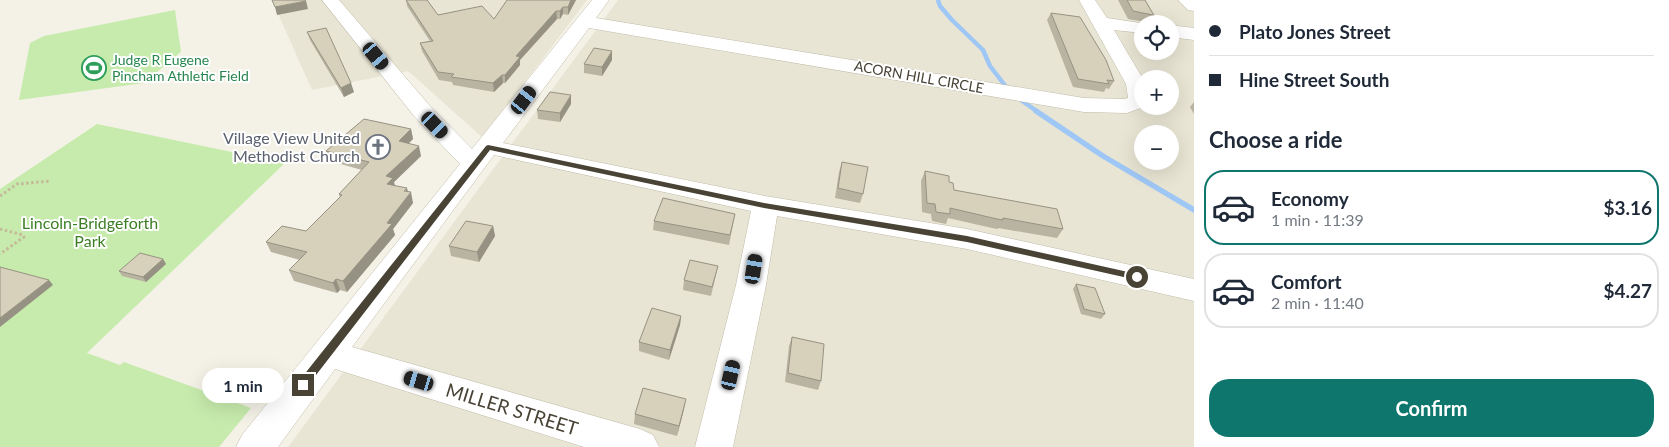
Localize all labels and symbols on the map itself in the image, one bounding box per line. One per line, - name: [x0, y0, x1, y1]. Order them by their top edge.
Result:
- car: [360, 40, 391, 72]
- place label: Judge R Eugene Pincham Athletic Field: [112, 51, 249, 84]
- sports icon: Judge R Eugene Pincham Athletic Field: [81, 55, 107, 81]
- street label: ACORN HILL CIRCLE: [853, 57, 985, 96]
- car: [508, 84, 539, 116]
- car: [419, 109, 450, 141]
- place label: Village View United Methodist Church: [223, 128, 360, 165]
- church icon: Village View United Methodist Church: [365, 134, 391, 160]
- park label: Lincoln-Bridgeforth Park: [22, 213, 158, 250]
- car: [744, 253, 763, 285]
- route start: [1126, 266, 1148, 288]
- car: [720, 359, 741, 391]
- callout: 1 min: [203, 368, 286, 402]
- car: [402, 369, 435, 393]
- route end: [292, 374, 314, 396]
- street label: MILLER STREET: [443, 378, 581, 440]

